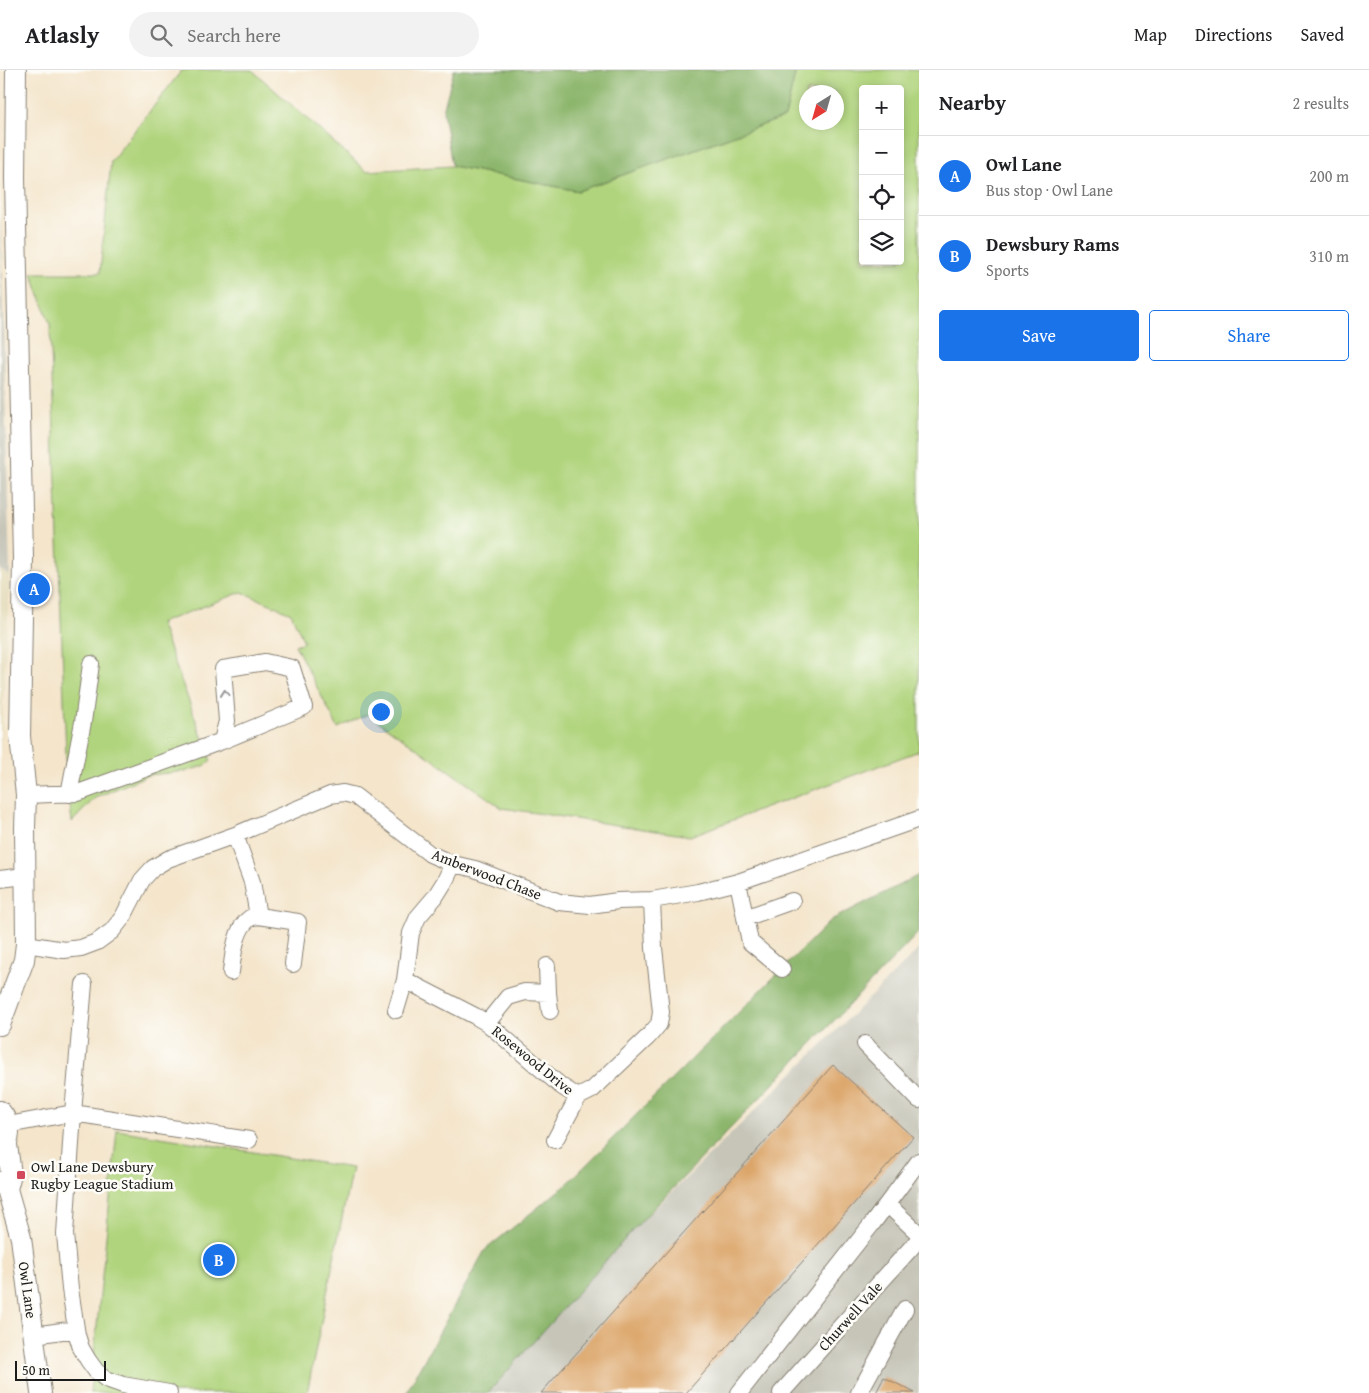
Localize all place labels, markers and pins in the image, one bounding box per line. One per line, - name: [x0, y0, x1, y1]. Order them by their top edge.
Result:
- pin: A: [18, 570, 50, 608]
- place label: Owl Lane Dewsbury Rugby League Stadium: [31, 1156, 174, 1194]
- marker: Owl Lane Dewsbury Rugby League Stadium: [15, 1169, 27, 1181]
- pin: B: [203, 1241, 235, 1279]

